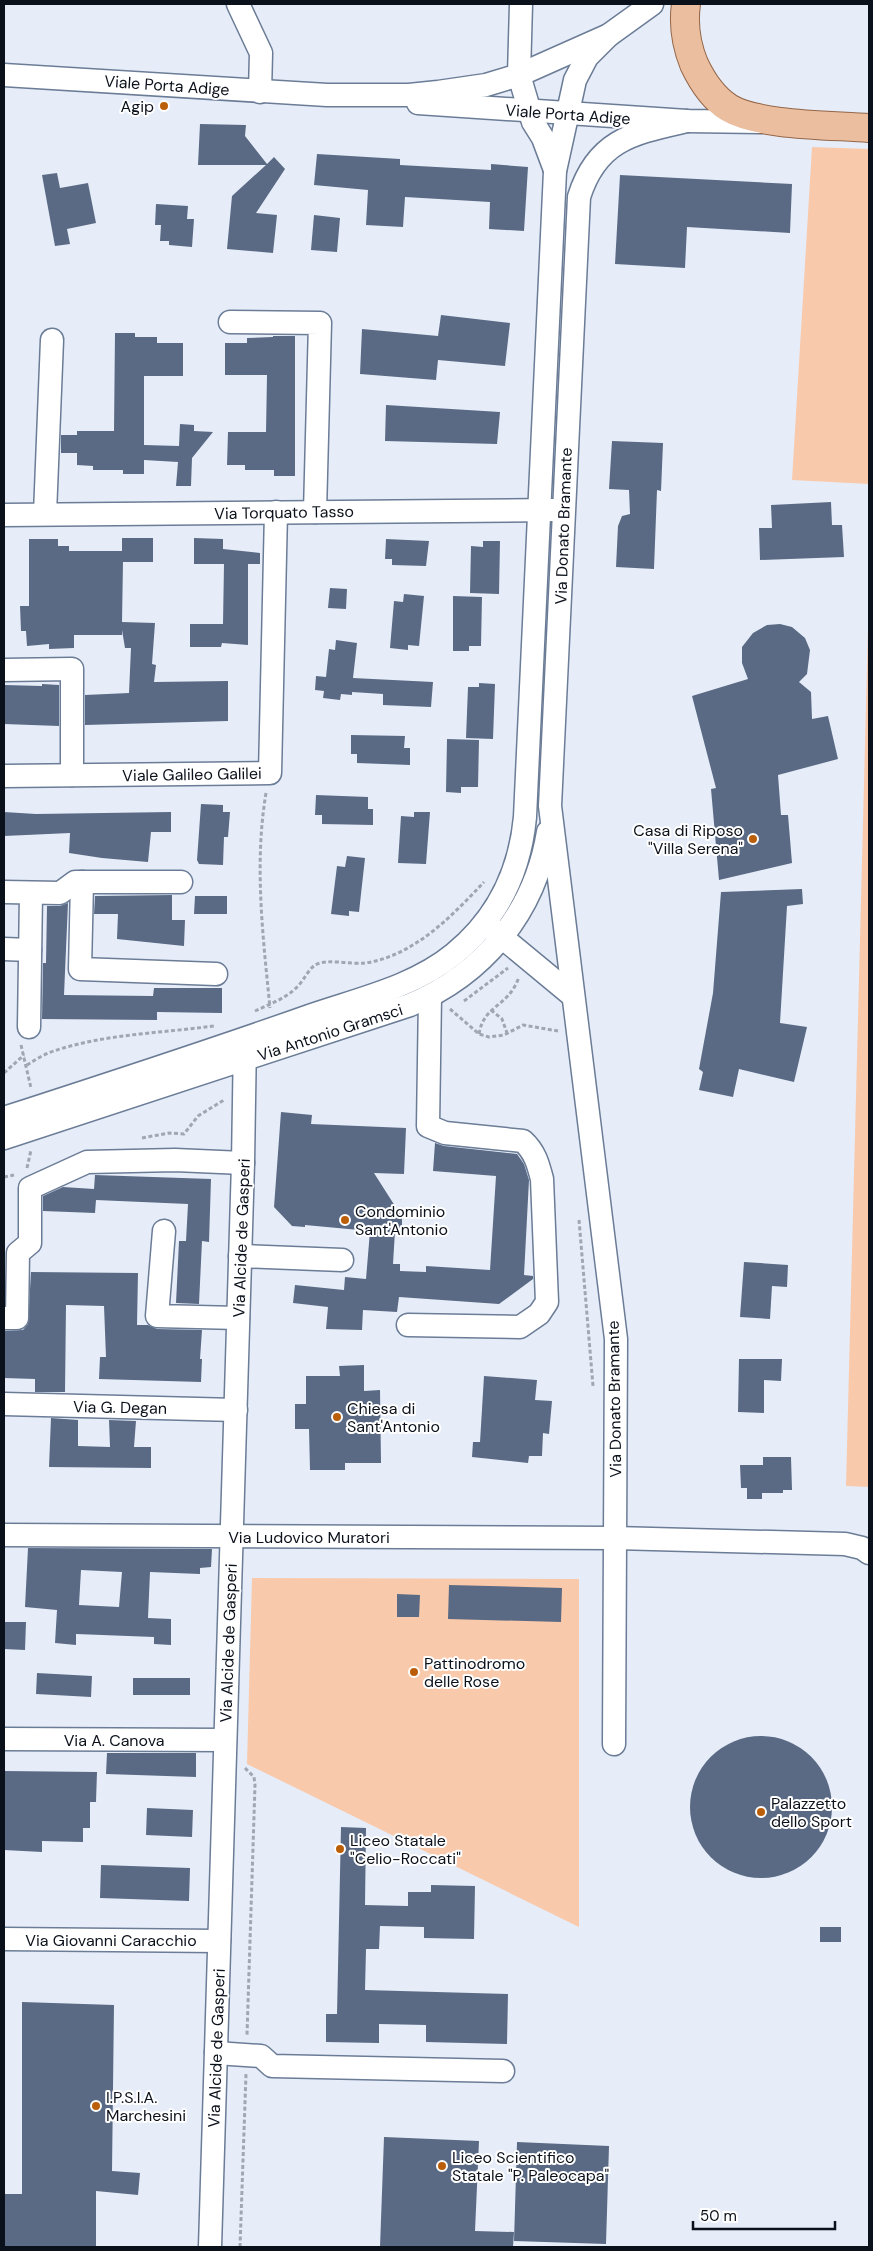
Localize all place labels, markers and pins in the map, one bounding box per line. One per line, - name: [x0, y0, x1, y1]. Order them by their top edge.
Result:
- place label: Agip: [121, 96, 154, 117]
- marker: Agip: [158, 100, 170, 112]
- place label: Casa di Riposo "Villa Serena": [633, 820, 743, 859]
- marker: Casa di Riposo "Villa Serena": [747, 833, 759, 845]
- place label: Condominio Sant'Antonio: [355, 1201, 448, 1240]
- marker: Condominio Sant'Antonio: [339, 1214, 351, 1226]
- place label: Chiesa di Sant'Antonio: [347, 1398, 440, 1437]
- marker: Chiesa di Sant'Antonio: [331, 1411, 343, 1423]
- place label: Pattinodromo delle Rose: [424, 1653, 525, 1692]
- marker: Pattinodromo delle Rose: [408, 1666, 420, 1678]
- place label: Palazzetto dello Sport: [771, 1793, 852, 1832]
- marker: Palazzetto dello Sport: [755, 1806, 767, 1818]
- place label: Liceo Statale "Celio-Roccati": [350, 1830, 461, 1869]
- marker: Liceo Statale "Celio-Roccati": [334, 1843, 346, 1855]
- place label: I.P.S.I.A. Marchesini: [106, 2087, 186, 2126]
- marker: I.P.S.I.A. Marchesini: [90, 2100, 102, 2112]
- place label: Liceo Scientifico Statale "P. Paleocapa": [452, 2147, 609, 2186]
- marker: Liceo Scientifico Statale "P. Paleocapa": [436, 2160, 448, 2172]

